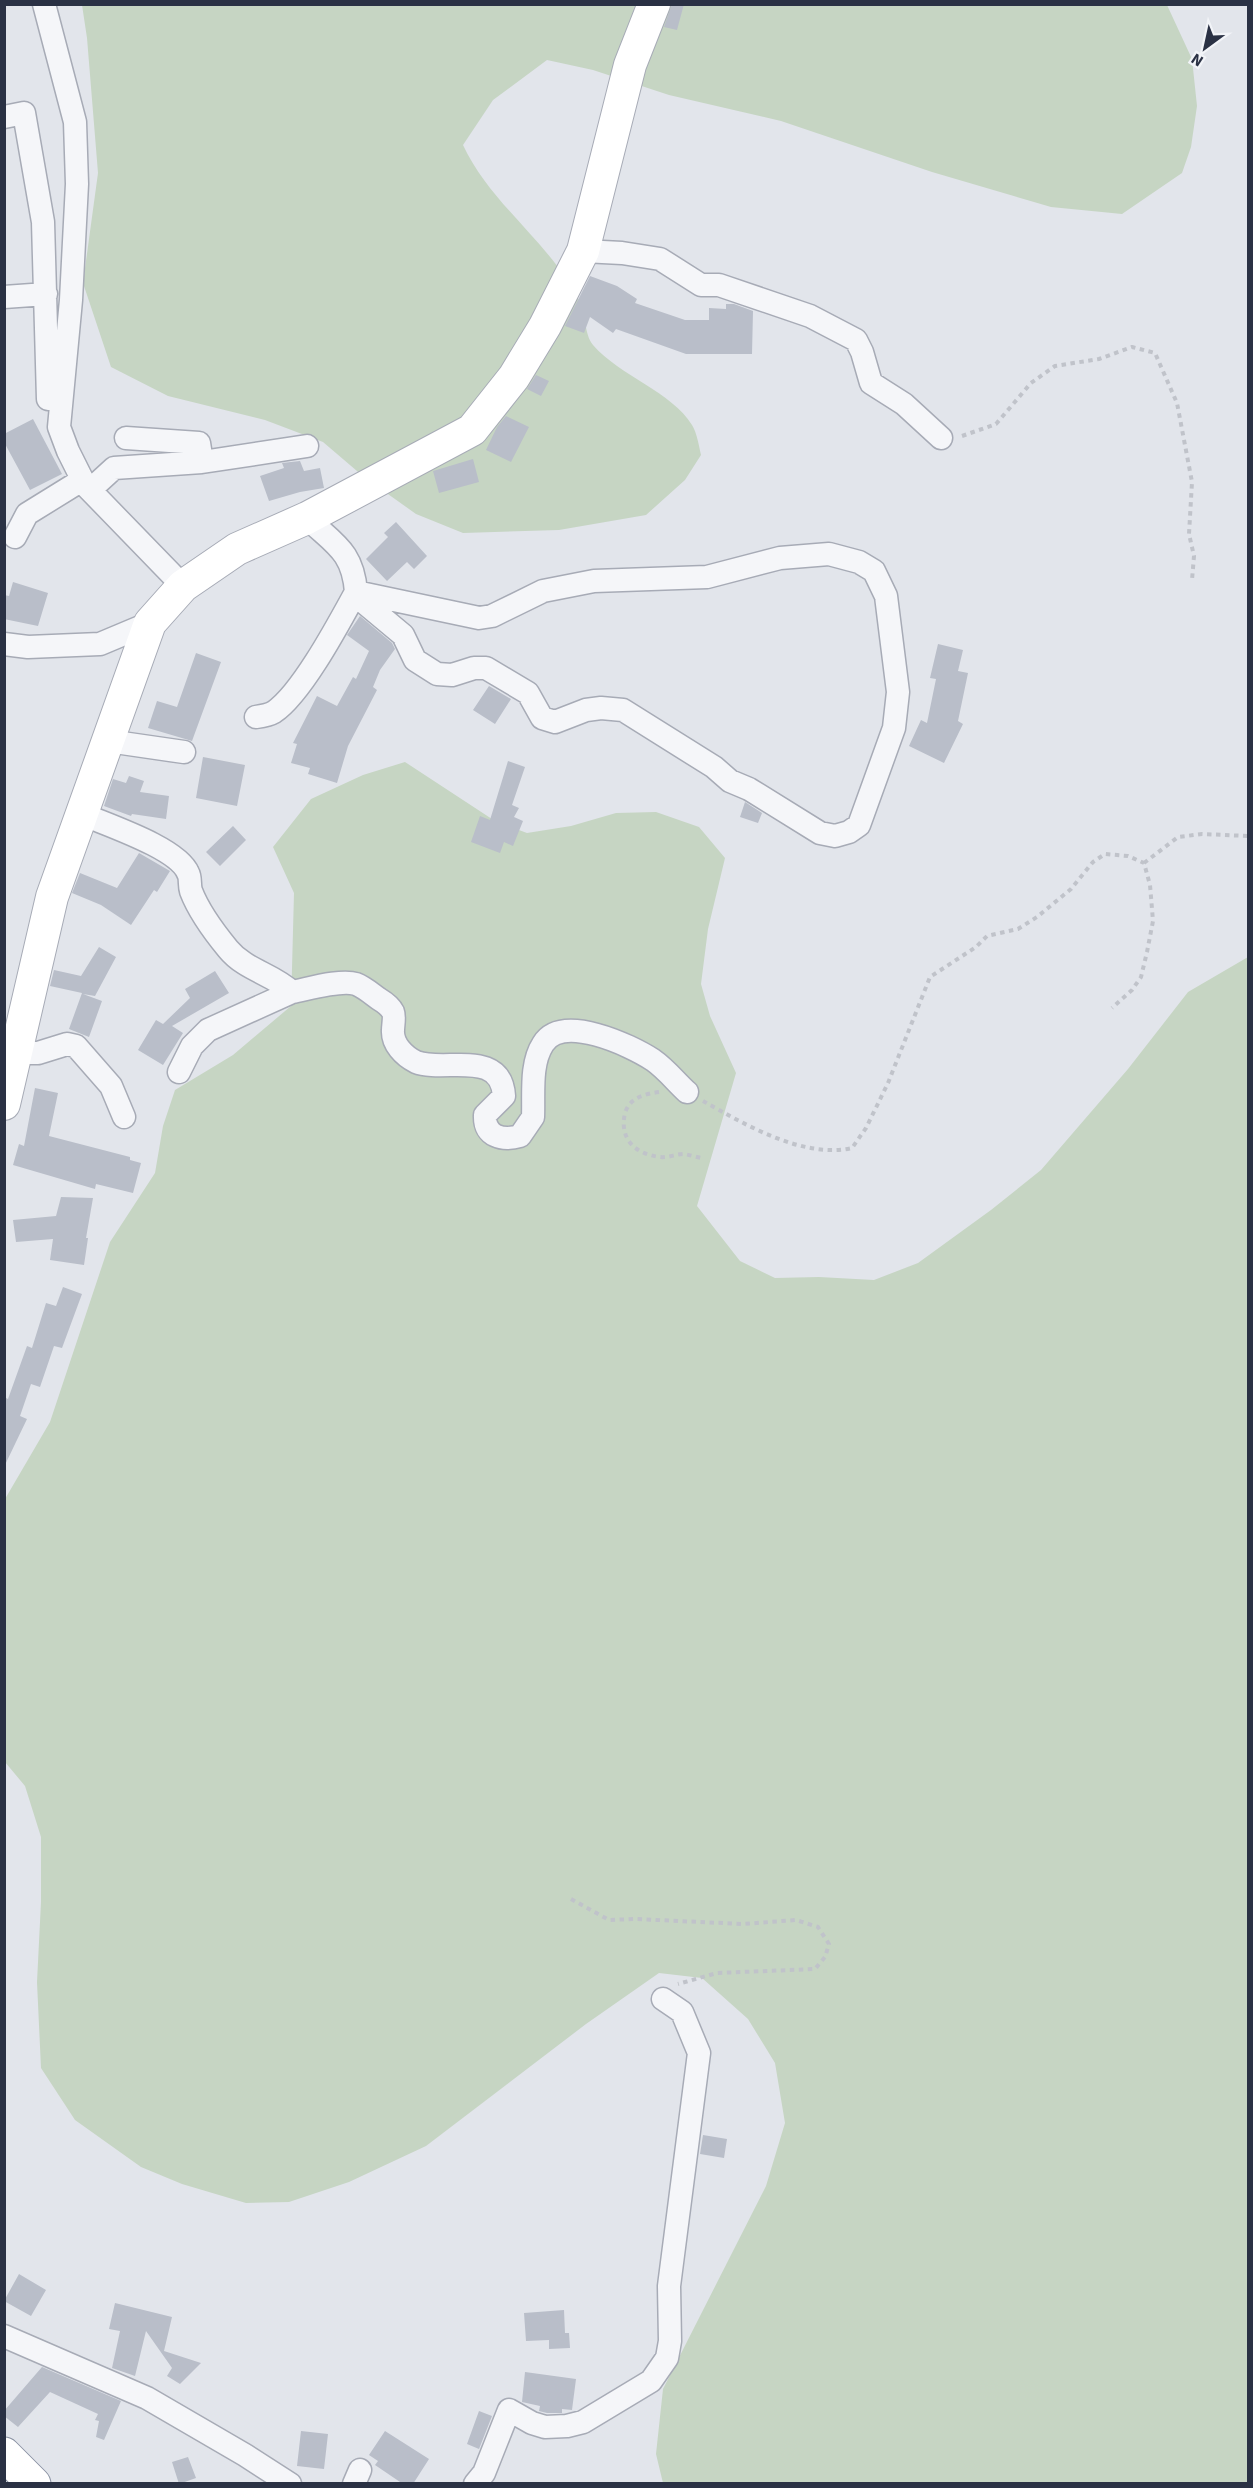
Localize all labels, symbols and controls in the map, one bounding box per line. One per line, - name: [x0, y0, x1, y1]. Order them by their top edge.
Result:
- north arrow: [1175, 18, 1235, 78]
- text: N: [1187, 48, 1208, 72]

